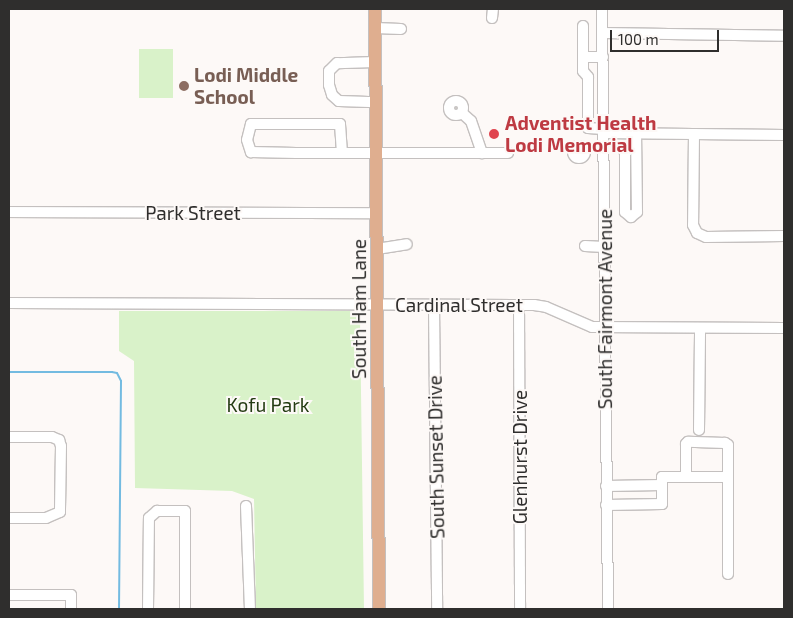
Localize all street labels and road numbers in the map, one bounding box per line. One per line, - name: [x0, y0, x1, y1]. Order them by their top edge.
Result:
- street label: Park Street: [145, 202, 241, 224]
- street label: South Fairmont Avenue: [594, 209, 616, 409]
- street label: South Ham Lane: [348, 239, 370, 379]
- street label: Cardinal Street: [395, 294, 523, 316]
- street label: South Sunset Drive: [423, 375, 449, 539]
- street label: Glenhurst Drive: [509, 390, 531, 524]

